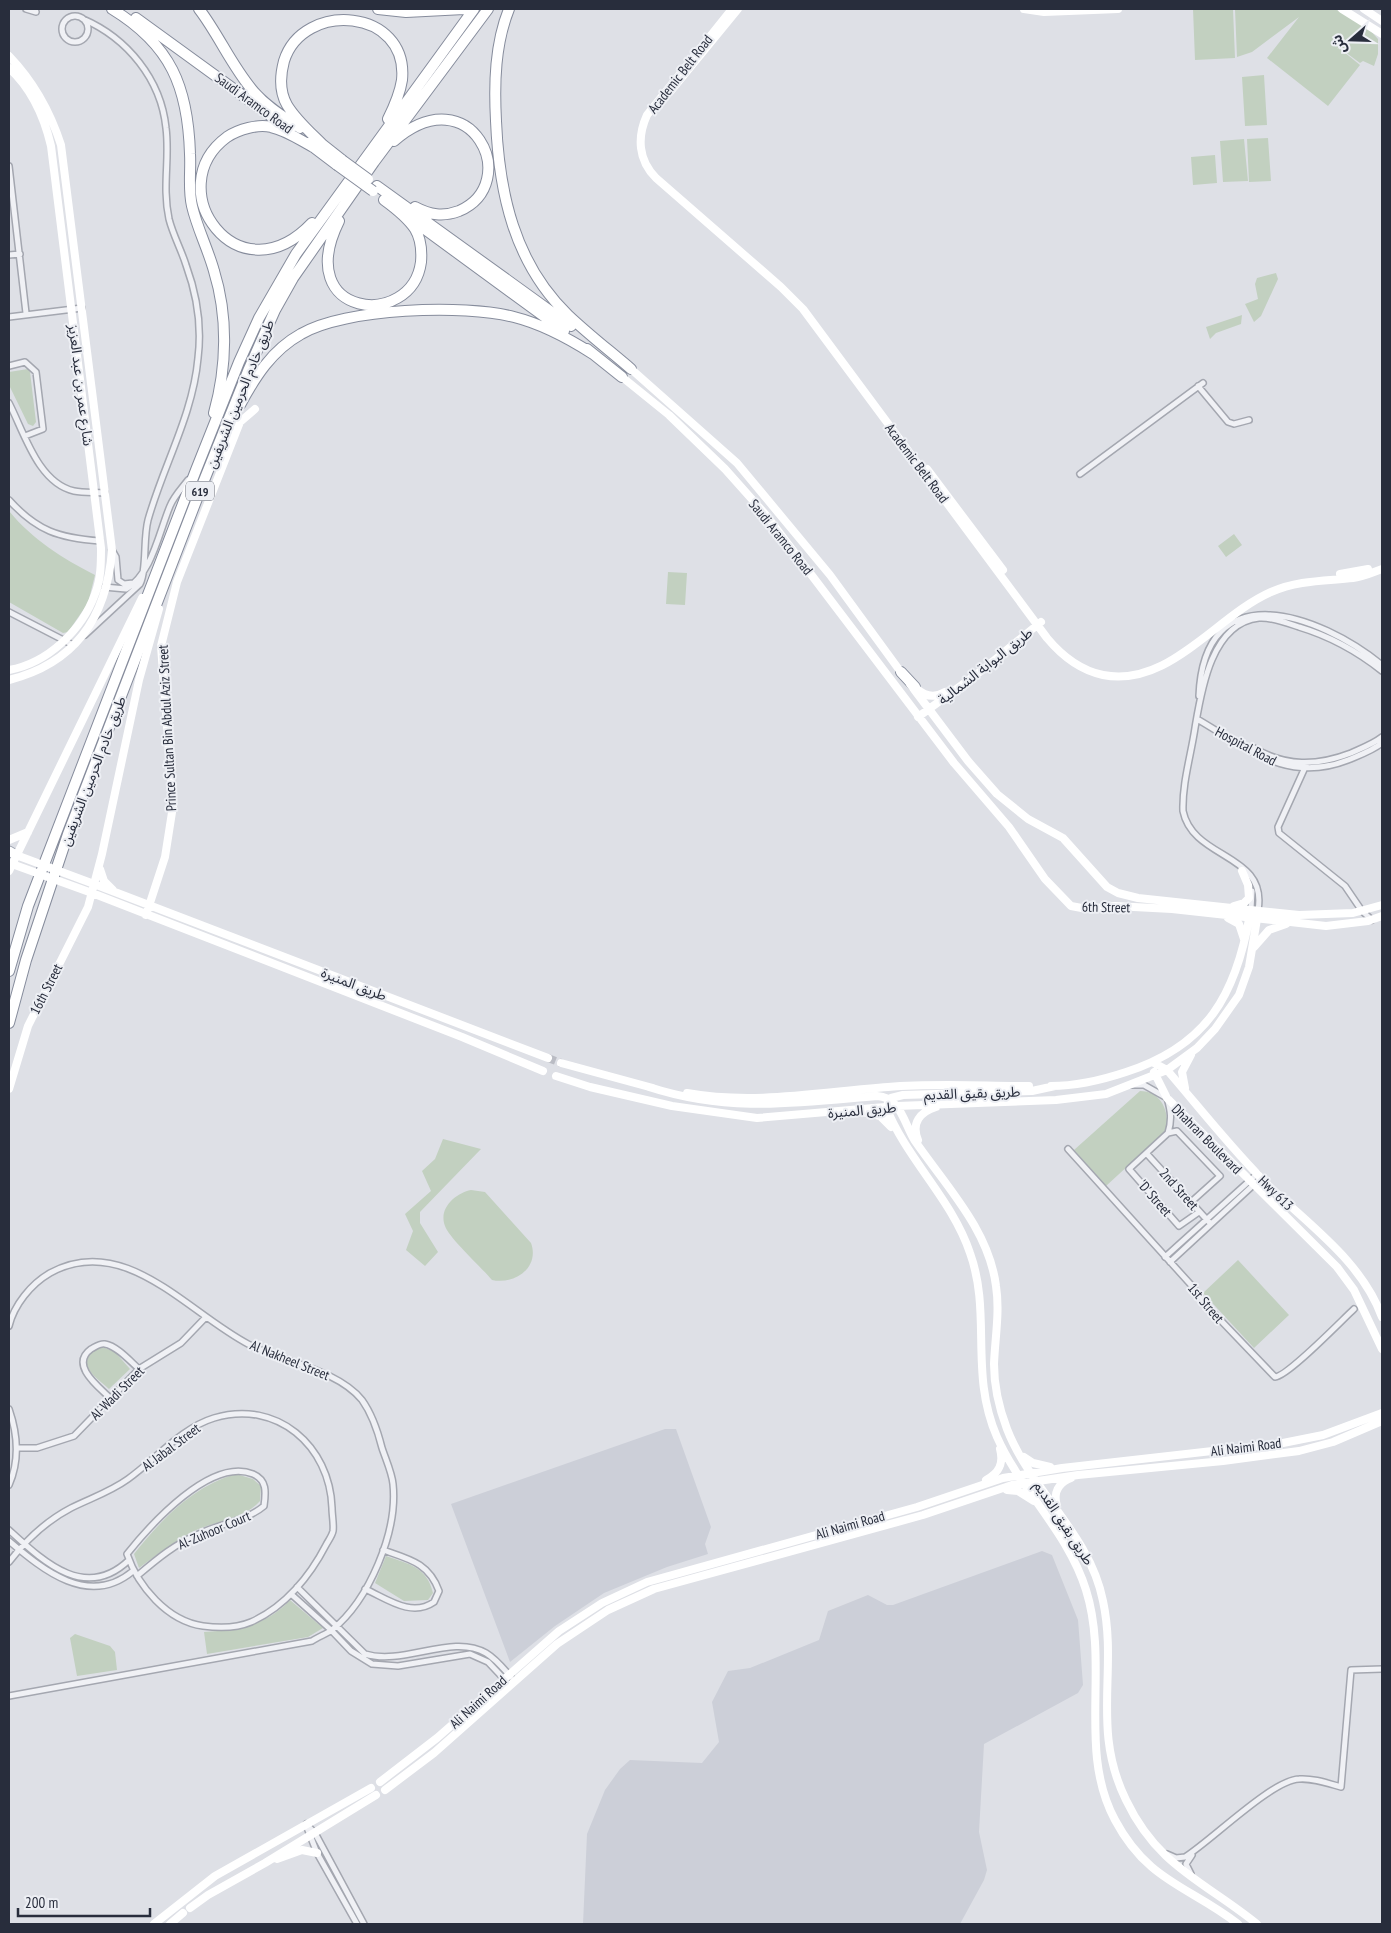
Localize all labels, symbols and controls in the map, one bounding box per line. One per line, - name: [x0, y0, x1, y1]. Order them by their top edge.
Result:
- north arrow: [1326, 15, 1376, 65]
- street label: Academic Belt Road: [644, 31, 716, 117]
- text: ش: [1327, 32, 1351, 57]
- street label: Saudi Aramco Road: [211, 69, 297, 137]
- street label: طريق خادم الحرمين الشريفين: [202, 317, 280, 472]
- street label: شارع عمر بن عبد العزيز: [63, 322, 97, 447]
- street label: Academic Belt Road: [881, 420, 953, 506]
- road number: 619: [186, 482, 214, 501]
- street label: Saudi Aramco Road: [745, 496, 817, 578]
- street label: طريق البوابة الشمالية: [934, 623, 1036, 709]
- street label: Prince Sultan Bin Abdul Aziz Street: [154, 644, 180, 812]
- street label: طريق خادم الحرمين الشريفين: [56, 694, 132, 849]
- street label: Hospital Road: [1212, 722, 1280, 770]
- street label: 6th Street: [1082, 898, 1130, 916]
- street label: 16th Street: [26, 960, 66, 1017]
- street label: طريق المنيرة: [318, 963, 389, 1006]
- street label: طريق بقيق القديم: [923, 1082, 1021, 1106]
- street label: طريق المنيرة: [827, 1098, 897, 1123]
- street label: Dhahran Boulevard: [1168, 1100, 1246, 1178]
- street label: 2nd Street: [1155, 1164, 1203, 1214]
- street label: Hwy 613: [1254, 1172, 1298, 1214]
- street label: 'D' Street: [1134, 1176, 1176, 1220]
- street label: 1st Street: [1184, 1279, 1228, 1327]
- street label: Al Nakheel Street: [248, 1336, 333, 1384]
- street label: Al-Wadi Street: [86, 1362, 148, 1424]
- street label: Al Jabal Street: [138, 1419, 204, 1475]
- street label: Ali Naimi Road: [1210, 1434, 1282, 1460]
- street label: طريق بقيق القديم: [1028, 1478, 1098, 1570]
- street label: Al-Zuhoor Court: [175, 1507, 253, 1553]
- street label: Ali Naimi Road: [813, 1507, 887, 1543]
- street label: Ali Naimi Road: [446, 1672, 510, 1732]
- scale bar: [18, 1886, 150, 1918]
- text: 200 m: [25, 1893, 58, 1912]

